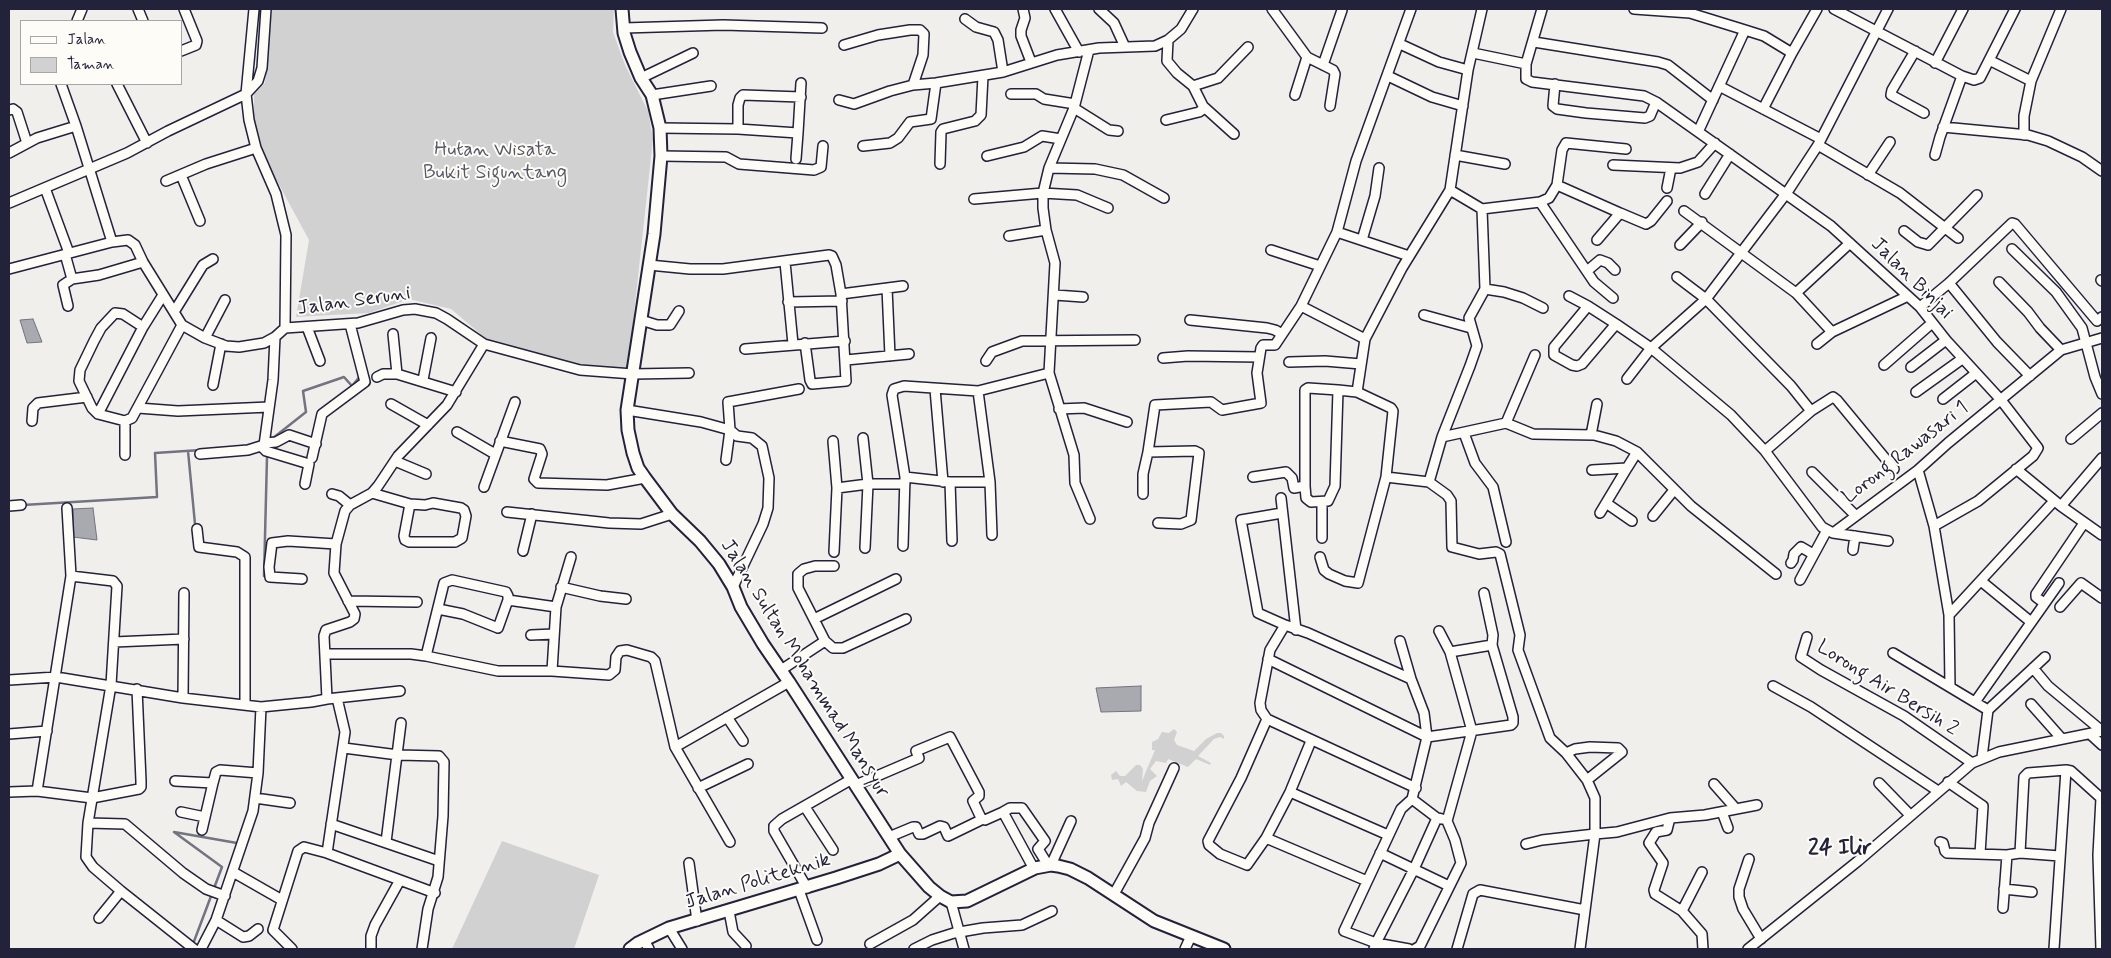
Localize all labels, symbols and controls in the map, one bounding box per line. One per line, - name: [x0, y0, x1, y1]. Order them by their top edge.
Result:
- legend: [20, 20, 182, 85]
- text: Jalan: [67, 30, 106, 50]
- text: Taman: [67, 55, 115, 75]
- park label: Hutan Wisata Bukit Siguntang: [423, 139, 567, 186]
- street label: Jalan Binjai: [1865, 233, 1957, 325]
- street label: Jalan Seruni: [296, 282, 412, 322]
- street label: Lorong Rawasari 1: [1838, 396, 1974, 510]
- street label: Jalan Sultan Mohammad Mansyur: [714, 536, 894, 802]
- street label: Lorong Air Bersih 2: [1812, 636, 1962, 742]
- district label: 24 Ilir: [1808, 836, 1872, 862]
- street label: Jalan Politeknik: [683, 849, 833, 915]

